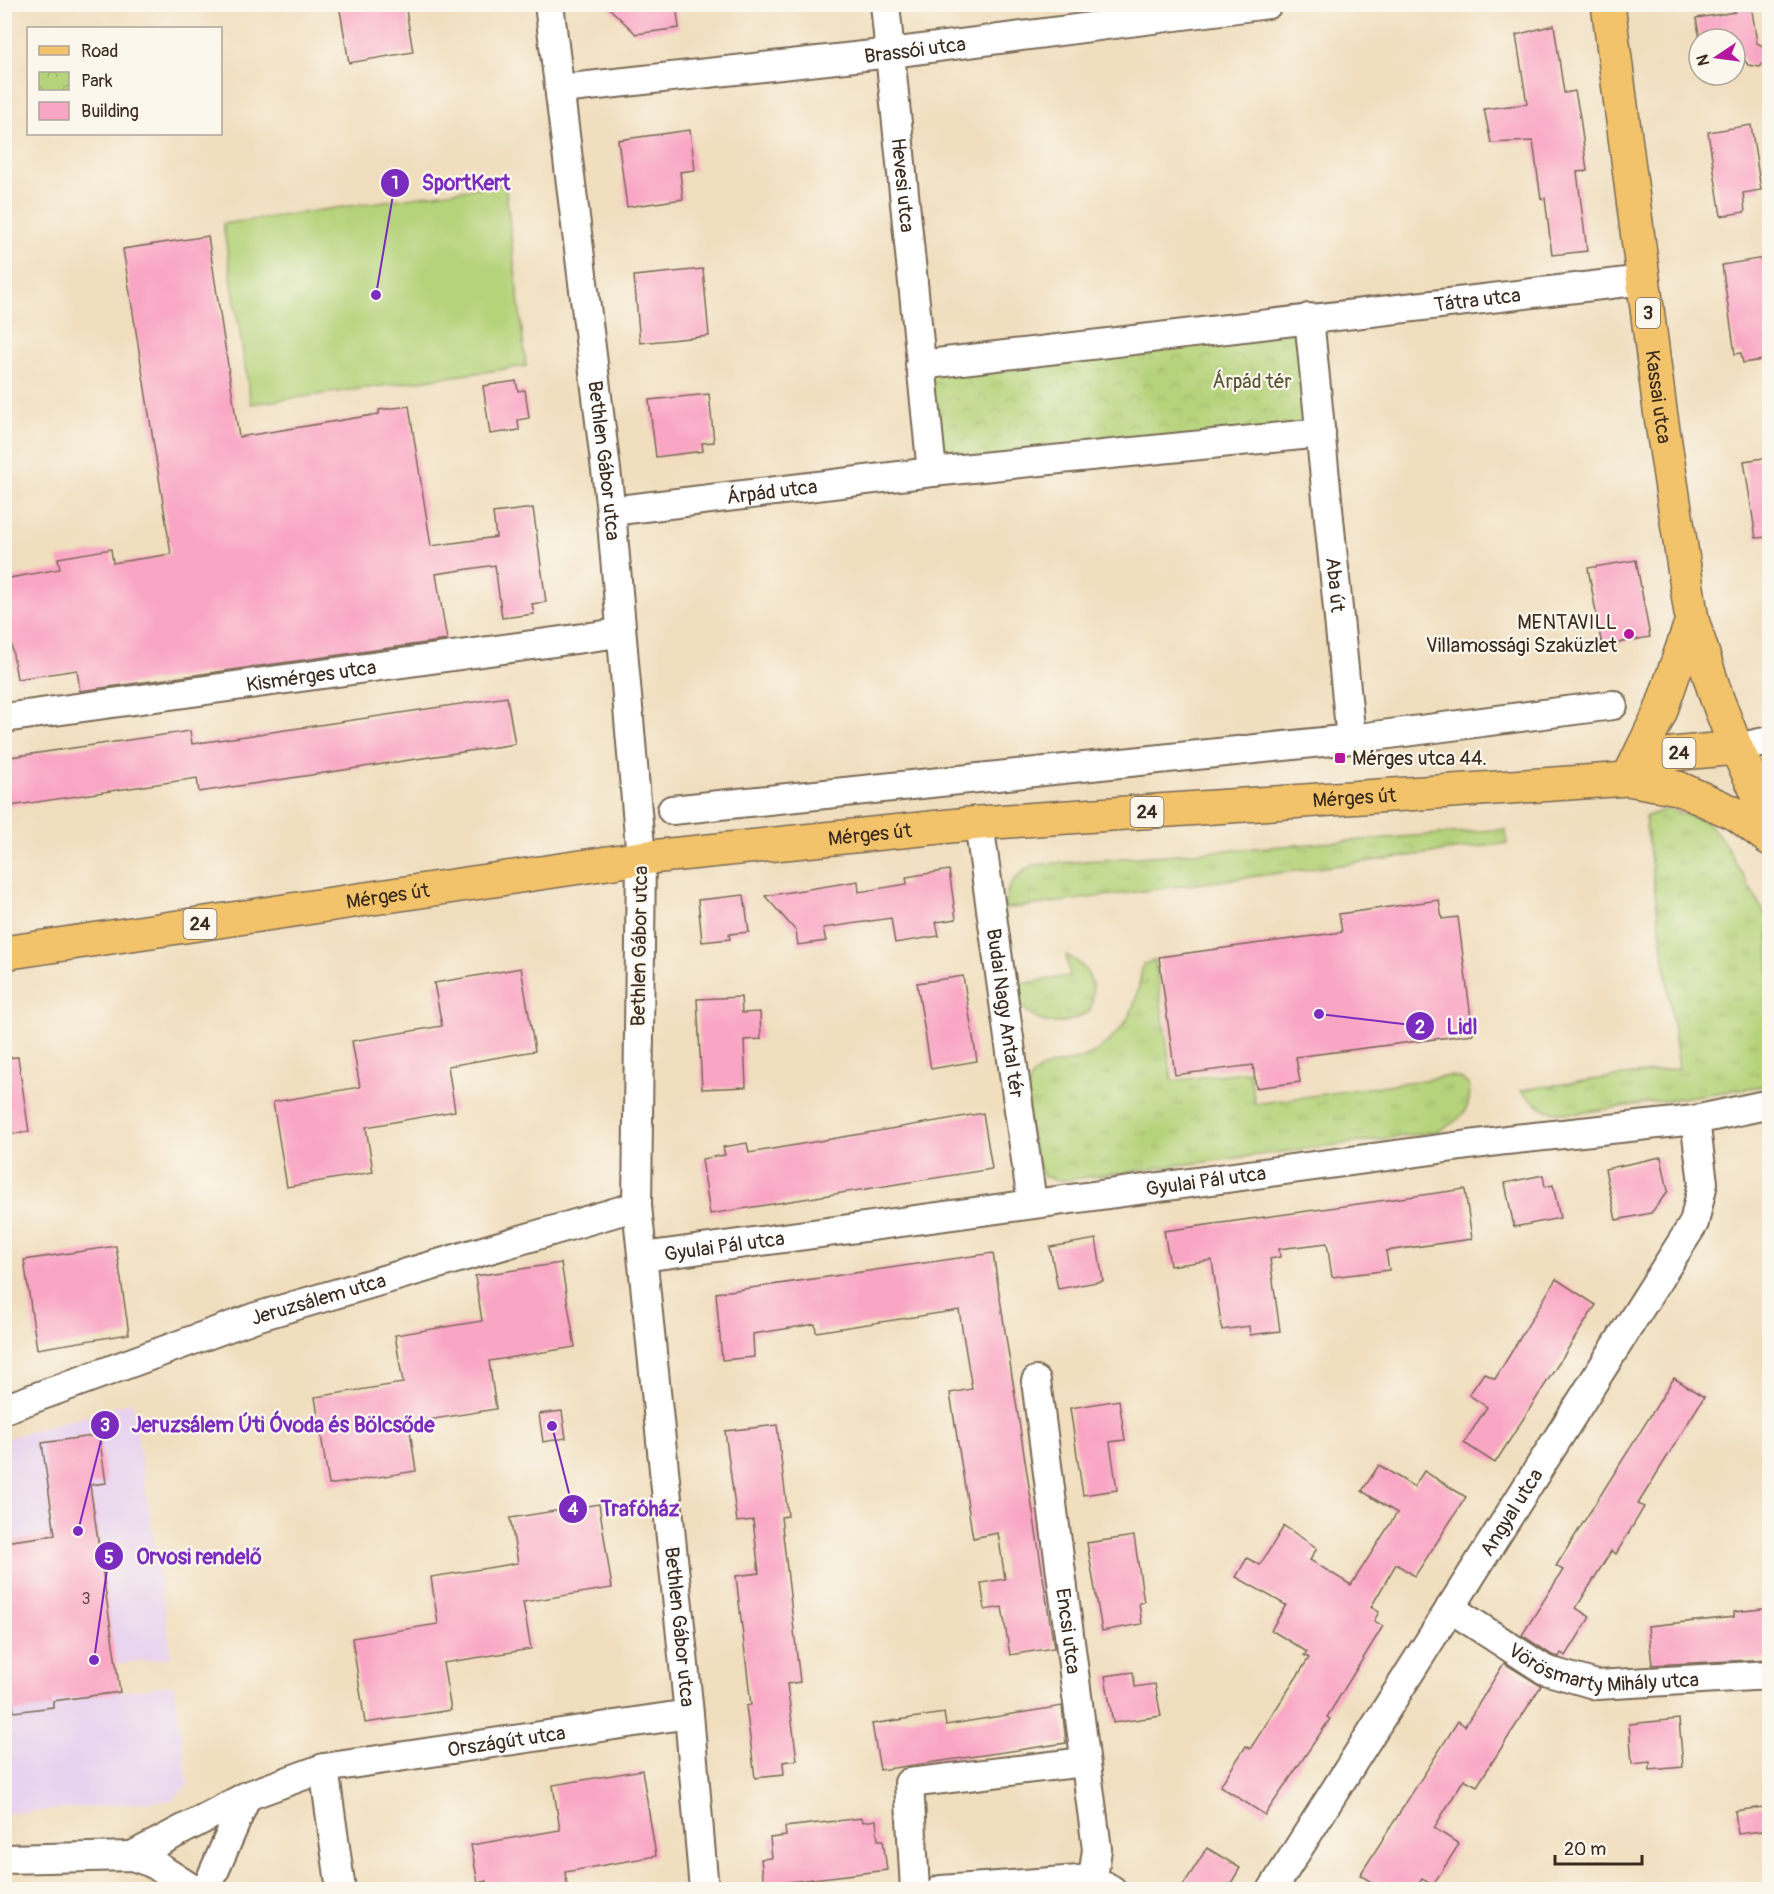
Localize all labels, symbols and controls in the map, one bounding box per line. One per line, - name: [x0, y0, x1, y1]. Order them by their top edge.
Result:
- legend: [27, 27, 222, 135]
- north arrow: [1687, 27, 1747, 87]
- street label: Brassói utca: [863, 31, 967, 69]
- text: Road: [81, 40, 118, 63]
- text: N: [1692, 52, 1714, 68]
- text: Park: [81, 70, 113, 93]
- text: Building: [81, 100, 139, 123]
- street label: Hevesi utca: [886, 137, 920, 234]
- callout: SportKert: [380, 164, 522, 203]
- text: SportKert: [422, 170, 511, 197]
- text: 1: [391, 172, 399, 195]
- street label: Tátra utca: [1433, 283, 1522, 318]
- road number: 3: [1636, 298, 1660, 328]
- street label: Kassai utca: [1639, 349, 1677, 445]
- park label: Árpád tér: [1212, 369, 1292, 394]
- street label: Bethlen Gábor utca: [582, 379, 626, 542]
- street label: Árpád utca: [725, 474, 819, 510]
- street label: Aba út: [1320, 556, 1350, 614]
- place label: MENTAVILL Villamossági Szaküzlet: [1426, 610, 1618, 658]
- marker: MENTAVILL Villamossági Szaküzlet: [1622, 627, 1636, 641]
- street label: Kismérges utca: [245, 655, 378, 697]
- road number: 24: [1662, 738, 1696, 768]
- place label: Mérges utca 44.: [1352, 746, 1487, 771]
- marker: Mérges utca 44.: [1333, 751, 1347, 765]
- street label: Mérges út: [1312, 783, 1398, 813]
- road number: 24: [1130, 797, 1164, 827]
- street label: Mérges út: [827, 818, 914, 852]
- street label: Bethlen Gábor utca: [626, 865, 653, 1027]
- street label: Mérges út: [345, 878, 432, 915]
- road number: 24: [184, 909, 216, 939]
- street label: Budai Nagy Antal tér: [981, 927, 1029, 1099]
- callout: Lidl: [1405, 1007, 1490, 1046]
- text: Lidl: [1447, 1014, 1477, 1041]
- text: 2: [1415, 1016, 1425, 1039]
- street label: Gyulai Pál utca: [1144, 1161, 1268, 1202]
- street label: Gyulai Pál utca: [663, 1226, 786, 1267]
- street label: Jeruzsálem utca: [247, 1268, 389, 1331]
- callout: Jeruzsálem Úti Óvoda és Bölcsőde: [90, 1405, 447, 1444]
- text: Jeruzsálem Úti Óvoda és Bölcsőde: [131, 1410, 435, 1439]
- text: 3: [100, 1414, 110, 1437]
- street label: Angyal utca: [1474, 1464, 1548, 1561]
- callout: Trafóház: [558, 1489, 691, 1528]
- text: Trafóház: [600, 1496, 680, 1523]
- text: 4: [568, 1498, 579, 1521]
- callout: Orvosi rendelő: [94, 1537, 274, 1576]
- text: Orvosi rendelő: [136, 1544, 262, 1571]
- street label: Bethlen Gábor utca: [659, 1545, 700, 1708]
- text: 5: [104, 1546, 114, 1569]
- street label: Encsi utca: [1050, 1587, 1086, 1675]
- house number: 3: [82, 1589, 91, 1609]
- street label: Vörösmarty Mihály utca: [1504, 1638, 1700, 1698]
- street label: Országút utca: [446, 1720, 567, 1763]
- scale bar: [1555, 1828, 1642, 1866]
- text: 20 m: [1564, 1838, 1606, 1861]

